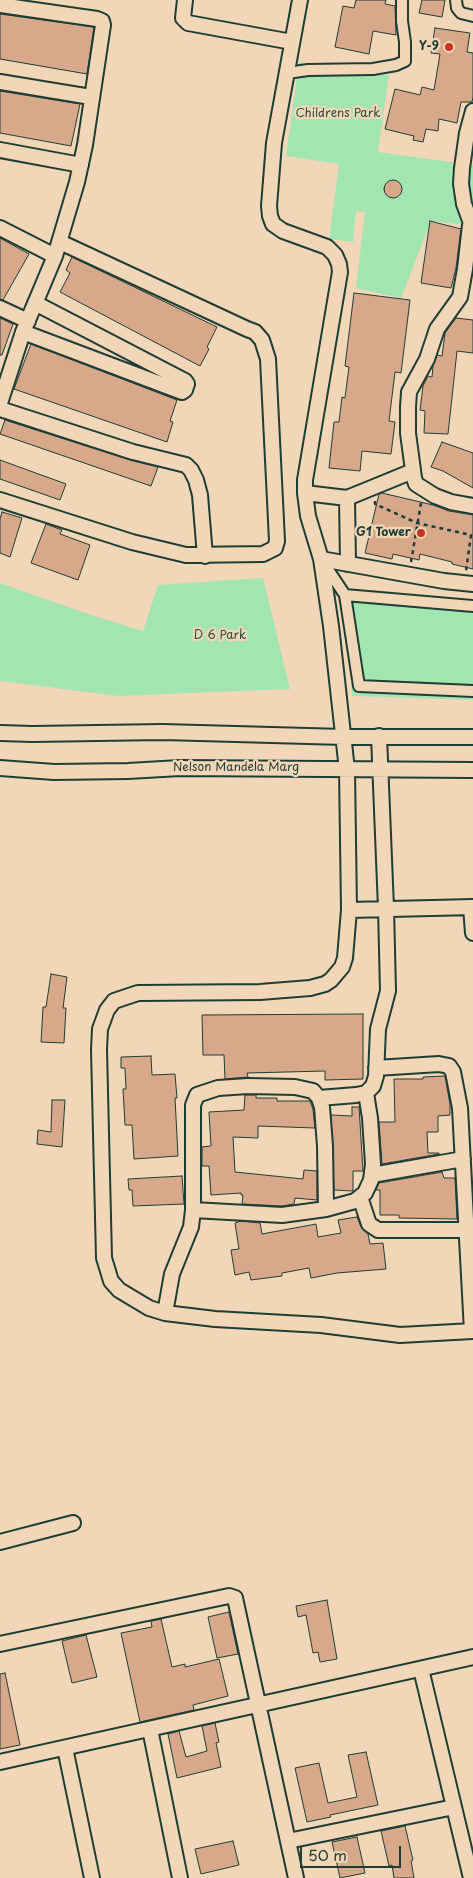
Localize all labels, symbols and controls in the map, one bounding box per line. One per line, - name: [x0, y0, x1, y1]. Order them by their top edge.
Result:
- place label: Y-9: [419, 40, 439, 54]
- marker: Y-9: [443, 41, 455, 53]
- park label: Childrens Park: [296, 107, 380, 121]
- place label: G1 Tower: [356, 526, 411, 540]
- marker: G1 Tower: [415, 527, 427, 539]
- park label: D 6 Park: [194, 629, 246, 643]
- street label: Nelson Mandela Marg: [173, 761, 299, 775]
- scale bar: [303, 1836, 404, 1868]
- text: 50 m: [308, 1843, 347, 1866]

